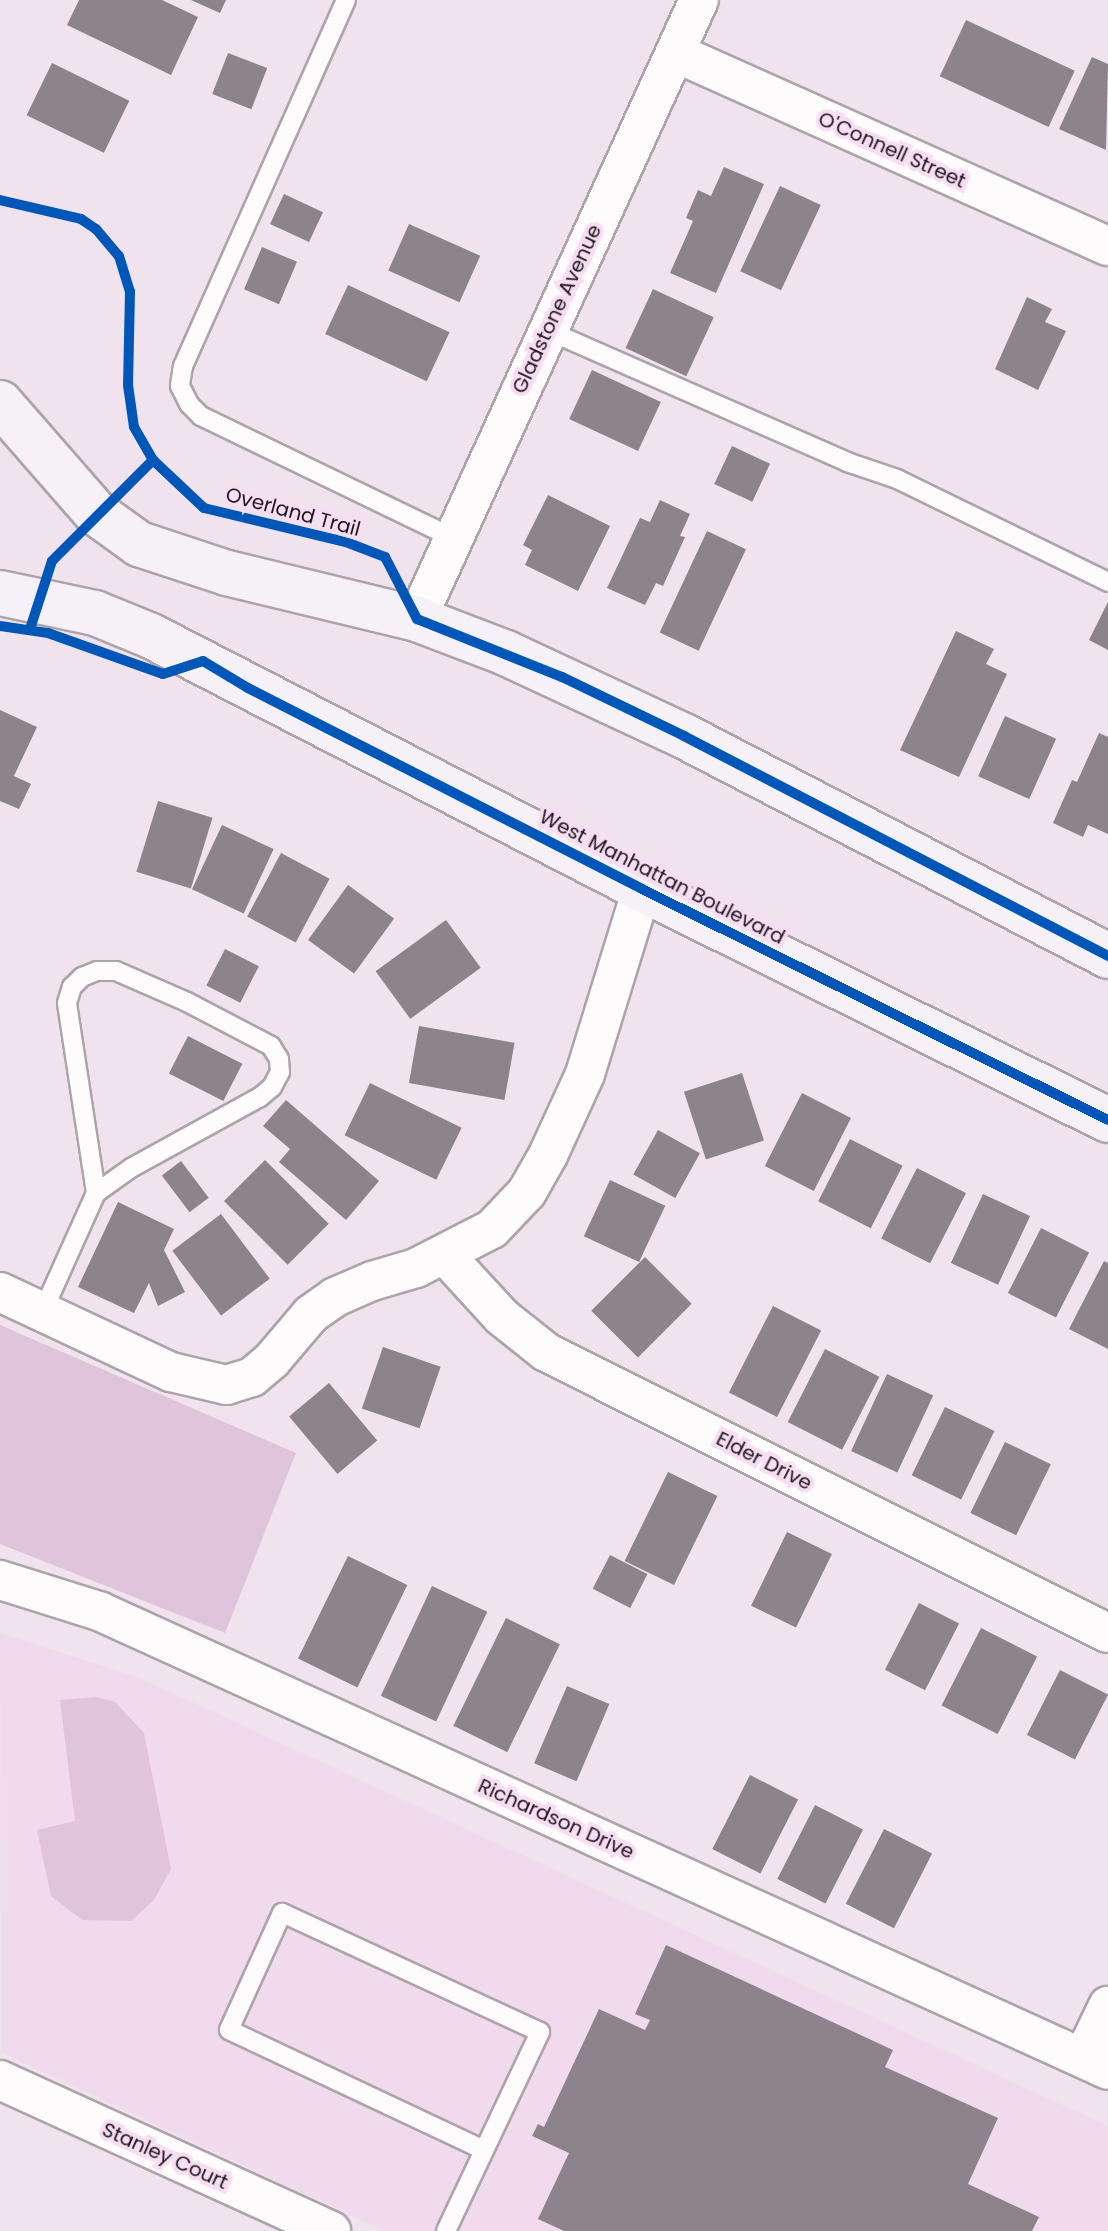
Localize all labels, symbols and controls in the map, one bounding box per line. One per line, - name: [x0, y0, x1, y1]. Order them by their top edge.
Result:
- street label: O'Connell Street: [815, 107, 969, 193]
- street label: Gladstone Avenue: [507, 221, 607, 397]
- street label: Overland Trail: [223, 482, 363, 542]
- street label: West Manhattan Boulevard: [535, 805, 789, 949]
- street label: Elder Drive: [712, 1427, 816, 1495]
- street label: Richardson Drive: [474, 1774, 638, 1864]
- street label: Stanley Court: [98, 2118, 232, 2194]

